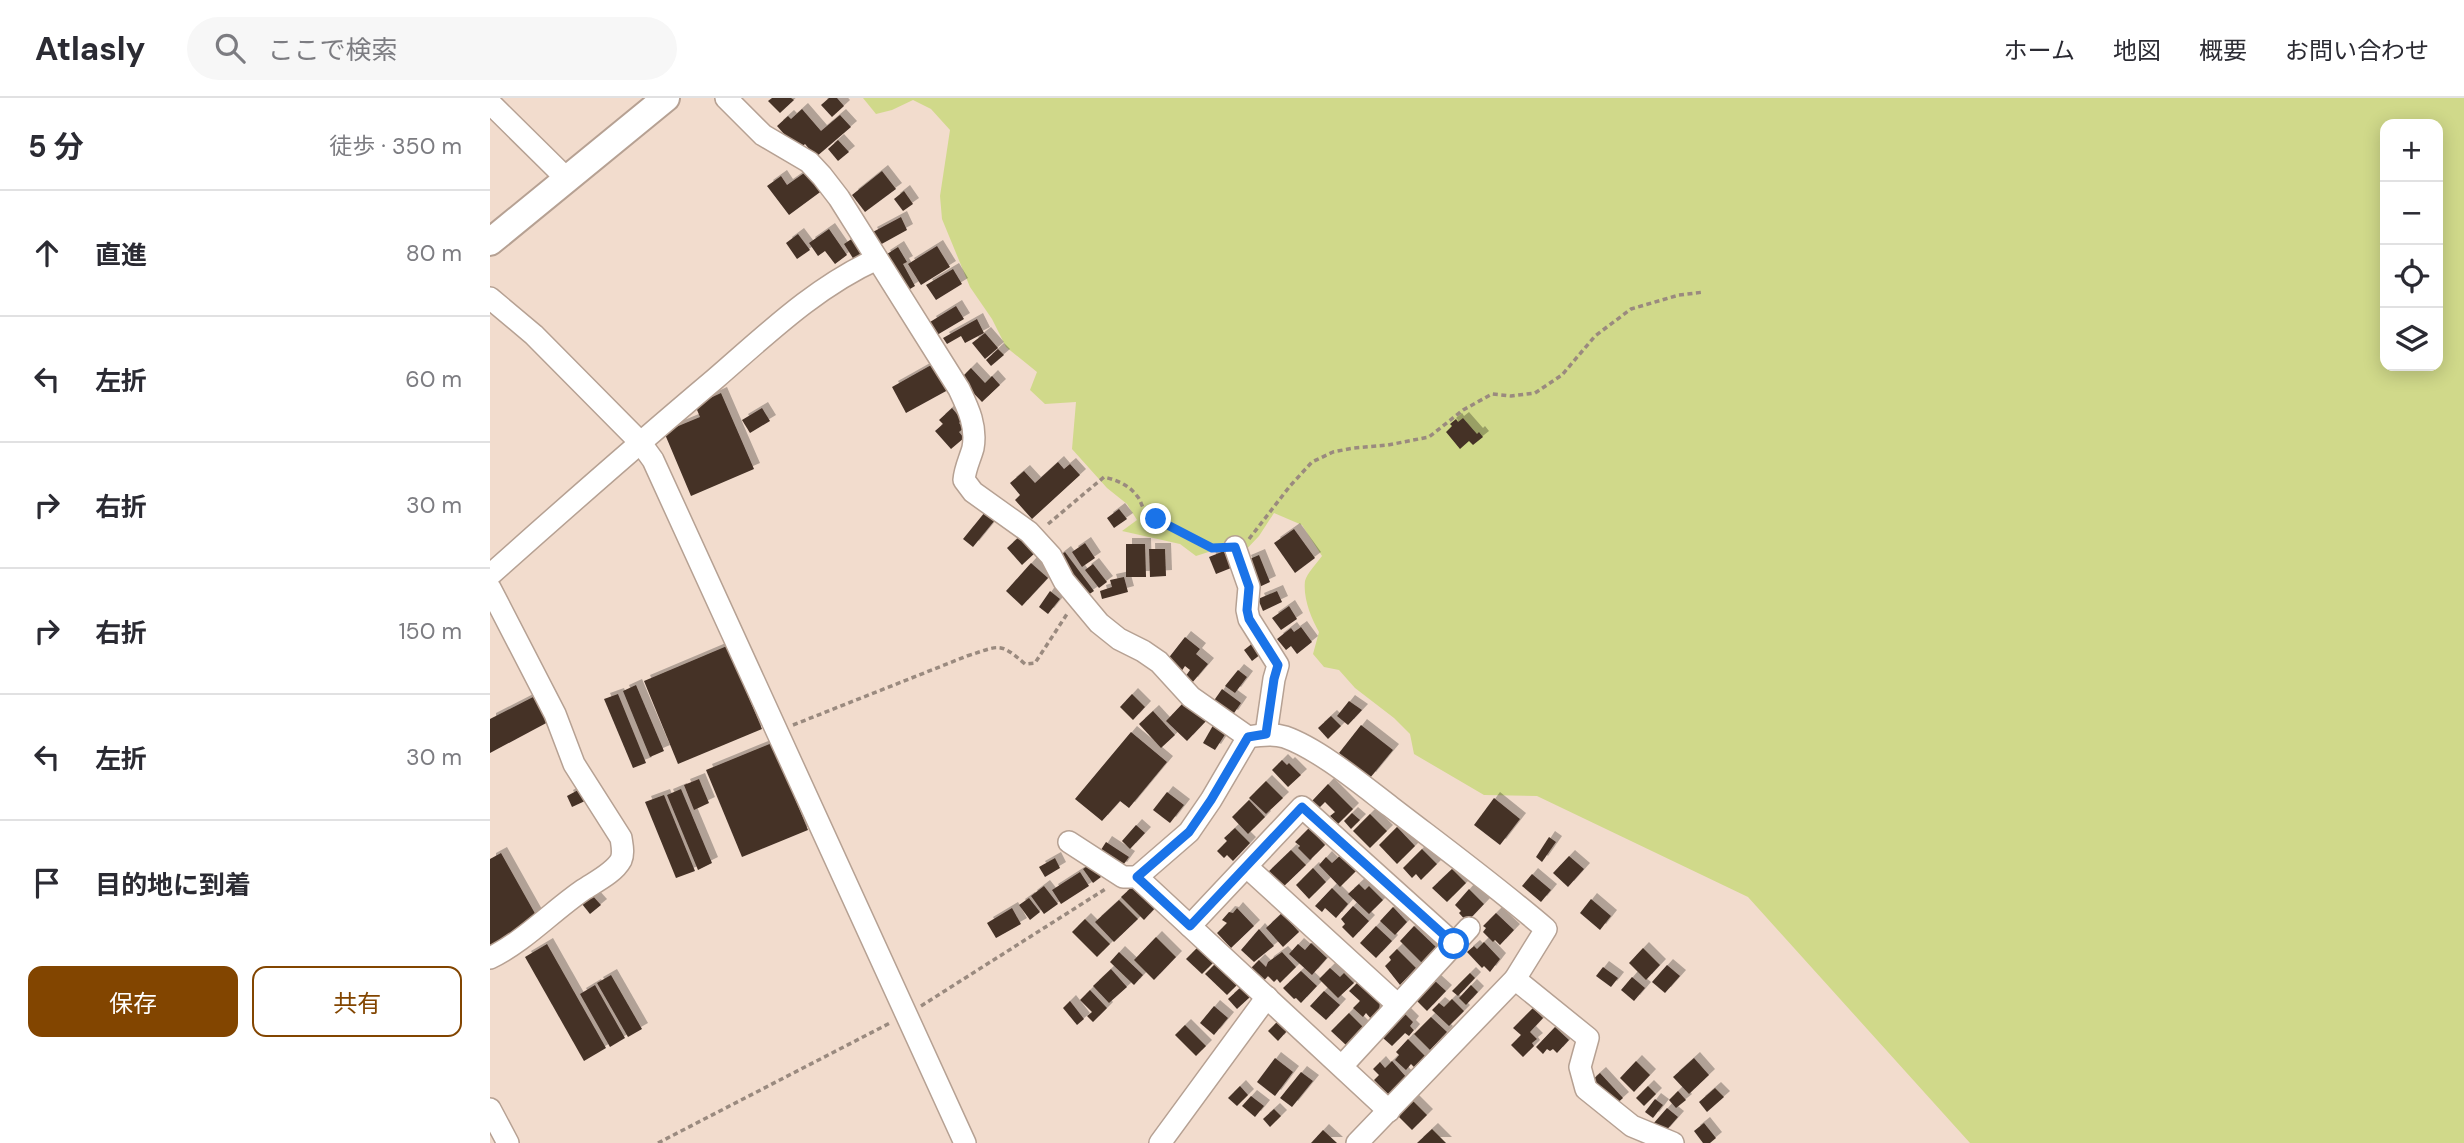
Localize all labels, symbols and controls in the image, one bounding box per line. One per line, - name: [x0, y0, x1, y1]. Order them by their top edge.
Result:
- search box: [187, 17, 677, 80]
- text: Atlasly: [35, 27, 145, 70]
- icon: search: [211, 29, 249, 67]
- text: ここで検索: [267, 33, 398, 67]
- text: ホーム: [2004, 35, 2075, 66]
- text: 地図: [2113, 35, 2161, 66]
- text: 概要: [2199, 35, 2247, 66]
- text: お問い合わせ: [2285, 35, 2429, 66]
- map controls: [2380, 119, 2443, 371]
- button: +: [2380, 119, 2443, 182]
- text: 5 分: [28, 127, 84, 166]
- text: 徒歩 · 350 m: [329, 131, 462, 161]
- button: −: [2380, 182, 2443, 245]
- icon: ahead: [28, 234, 66, 272]
- text: 直進: [95, 238, 147, 272]
- text: 80 m: [406, 238, 462, 268]
- button: locate: [2380, 245, 2443, 308]
- button: layers: [2380, 308, 2443, 371]
- icon: left: [28, 360, 66, 398]
- text: 左折: [95, 364, 147, 398]
- text: 60 m: [405, 364, 462, 394]
- icon: right: [28, 486, 66, 524]
- text: 右折: [95, 490, 147, 524]
- text: 30 m: [406, 490, 462, 520]
- route end: [1140, 503, 1171, 534]
- icon: right: [28, 612, 66, 650]
- text: 右折: [95, 616, 147, 650]
- text: 150 m: [398, 616, 462, 646]
- icon: left: [28, 738, 66, 776]
- text: 左折: [95, 742, 147, 776]
- text: 30 m: [406, 742, 462, 772]
- icon: arrive: [28, 864, 66, 902]
- text: 目的地に到着: [95, 868, 251, 902]
- route start: [1438, 928, 1469, 959]
- button: 保存: [28, 966, 238, 1037]
- button: 共有: [252, 966, 462, 1037]

